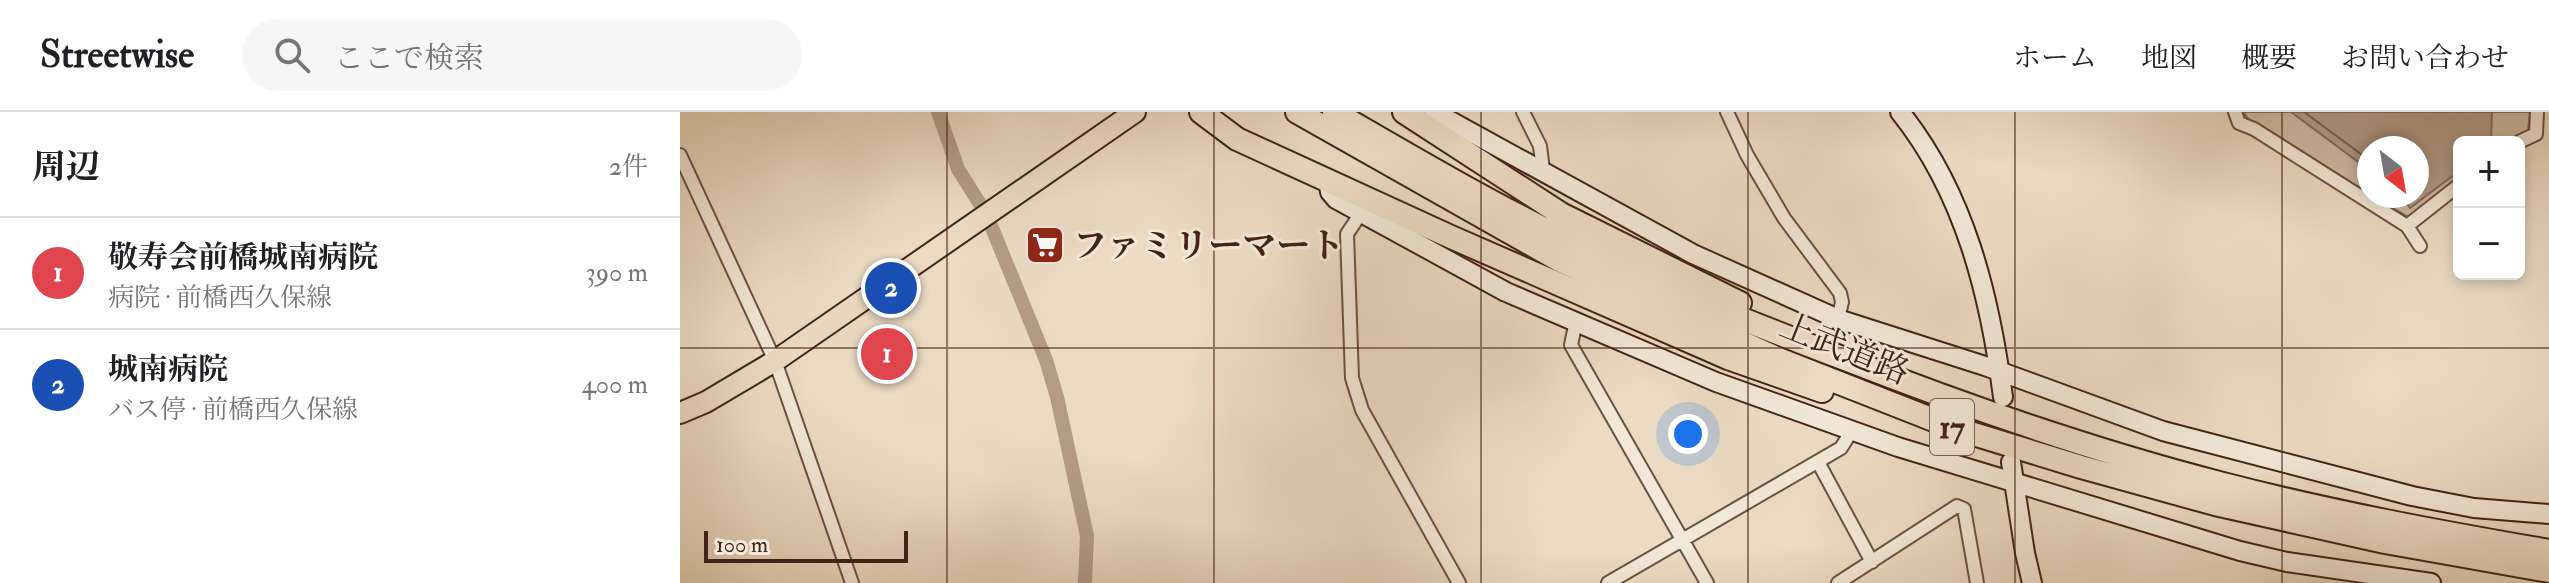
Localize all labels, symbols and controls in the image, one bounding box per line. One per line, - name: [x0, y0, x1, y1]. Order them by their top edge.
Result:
- search box: [242, 19, 802, 91]
- text: Streetwise: [40, 31, 194, 79]
- icon: search: [270, 33, 314, 77]
- text: ここで検索: [334, 40, 484, 77]
- text: ホーム: [2013, 41, 2097, 76]
- text: 地図: [2141, 41, 2197, 76]
- text: 概要: [2241, 41, 2297, 76]
- text: お問い合わせ: [2341, 41, 2509, 76]
- north arrow: [2357, 136, 2429, 208]
- map controls: [2453, 136, 2525, 280]
- button: +: [2453, 136, 2525, 208]
- text: 周辺: [32, 146, 100, 189]
- text: 2件: [609, 151, 648, 183]
- button: −: [2453, 208, 2525, 280]
- supermarket icon: ファミリーマート: [1024, 224, 1066, 266]
- place label: ファミリーマート: [1073, 225, 1344, 268]
- text: 敬寿会前橋城南病院: [108, 239, 378, 276]
- text: 1: [53, 257, 63, 289]
- text: 390 m: [586, 257, 648, 289]
- pin: 2: [865, 258, 917, 318]
- text: 病院 · 前橋西久保線: [108, 282, 332, 314]
- street label: 上武道路: [1773, 304, 1916, 395]
- pin: 1: [861, 324, 913, 384]
- text: 城南病院: [108, 351, 228, 388]
- text: 2: [51, 369, 65, 401]
- text: 400 m: [582, 369, 648, 401]
- text: バス停 · 前橋西久保線: [108, 394, 358, 426]
- road number: 17: [1930, 399, 1974, 455]
- your location: [1668, 414, 1708, 454]
- scale bar: [704, 527, 908, 563]
- text: 100 m: [716, 531, 768, 559]

